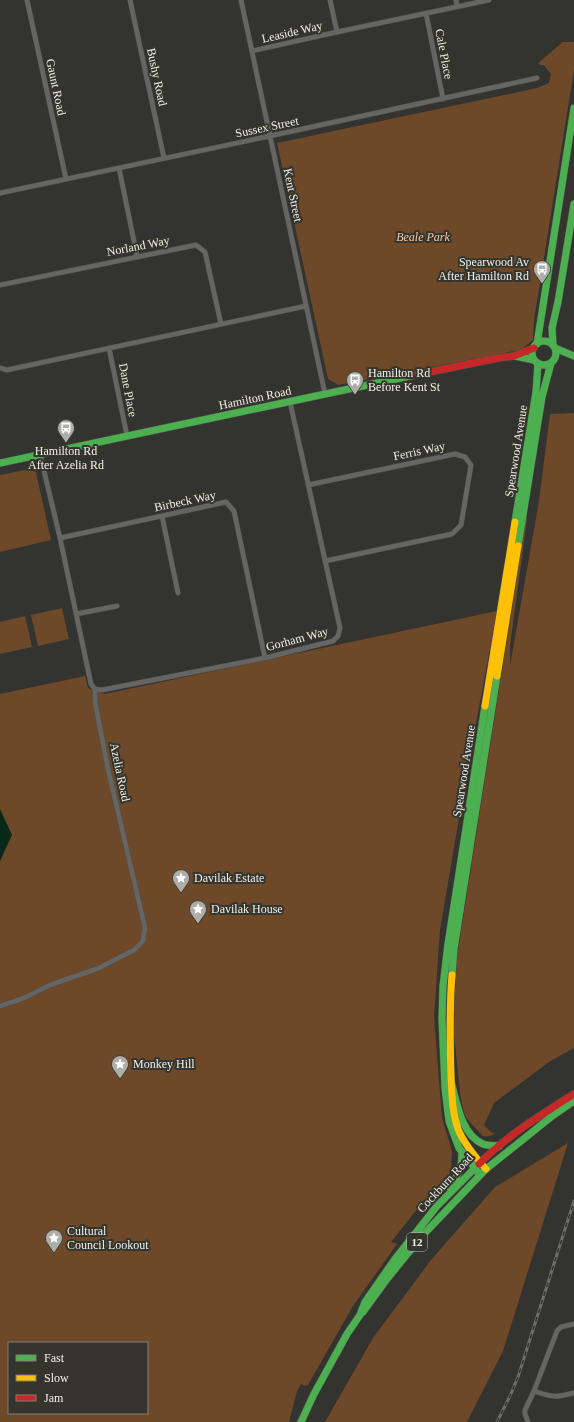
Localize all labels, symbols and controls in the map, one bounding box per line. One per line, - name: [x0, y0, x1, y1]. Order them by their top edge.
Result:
- street label: Leaside Way: [260, 18, 324, 46]
- street label: Cale Place: [432, 28, 456, 80]
- street label: Bushy Road: [144, 47, 170, 107]
- street label: Gaunt Road: [43, 57, 69, 117]
- street label: Sussex Street: [234, 113, 301, 141]
- street label: Kent Street: [281, 167, 306, 224]
- park label: Beale Park: [396, 230, 450, 244]
- street label: Norland Way: [105, 233, 171, 259]
- place label: Spearwood Av After Hamilton Rd: [438, 255, 529, 283]
- bus stop icon: Spearwood Av After Hamilton Rd: [532, 259, 552, 284]
- street label: Dane Place: [116, 362, 140, 418]
- place label: Hamilton Rd Before Kent St: [368, 366, 441, 394]
- bus stop icon: Hamilton Rd Before Kent St: [345, 370, 365, 395]
- street label: Hamilton Road: [218, 383, 292, 413]
- street label: Spearwood Avenue: [502, 404, 530, 498]
- bus stop icon: Hamilton Rd After Azelia Rd: [56, 418, 76, 443]
- street label: Ferris Way: [392, 439, 446, 463]
- place label: Hamilton Rd After Azelia Rd: [28, 444, 104, 472]
- street label: Birbeck Way: [153, 488, 217, 514]
- street label: Gorham Way: [264, 624, 330, 654]
- street label: Spearwood Avenue: [450, 724, 478, 818]
- street label: Azelia Road: [107, 741, 133, 803]
- place icon: Davilak Estate: [171, 868, 191, 893]
- place label: Davilak Estate: [194, 871, 264, 885]
- place icon: Davilak House: [188, 899, 208, 924]
- place label: Davilak House: [211, 902, 283, 916]
- place icon: Monkey Hill: [110, 1054, 130, 1079]
- place label: Monkey Hill: [133, 1057, 195, 1071]
- street label: Cockburn Road: [414, 1151, 476, 1215]
- place label: Cultural Council Lookout: [67, 1224, 149, 1252]
- place icon: Cultural Council Lookout: [44, 1228, 64, 1253]
- road number: 12: [407, 1233, 427, 1251]
- legend: [8, 1342, 148, 1414]
- text: Fast: [44, 1351, 65, 1365]
- text: Slow: [44, 1371, 69, 1385]
- text: Jam: [44, 1391, 64, 1405]

